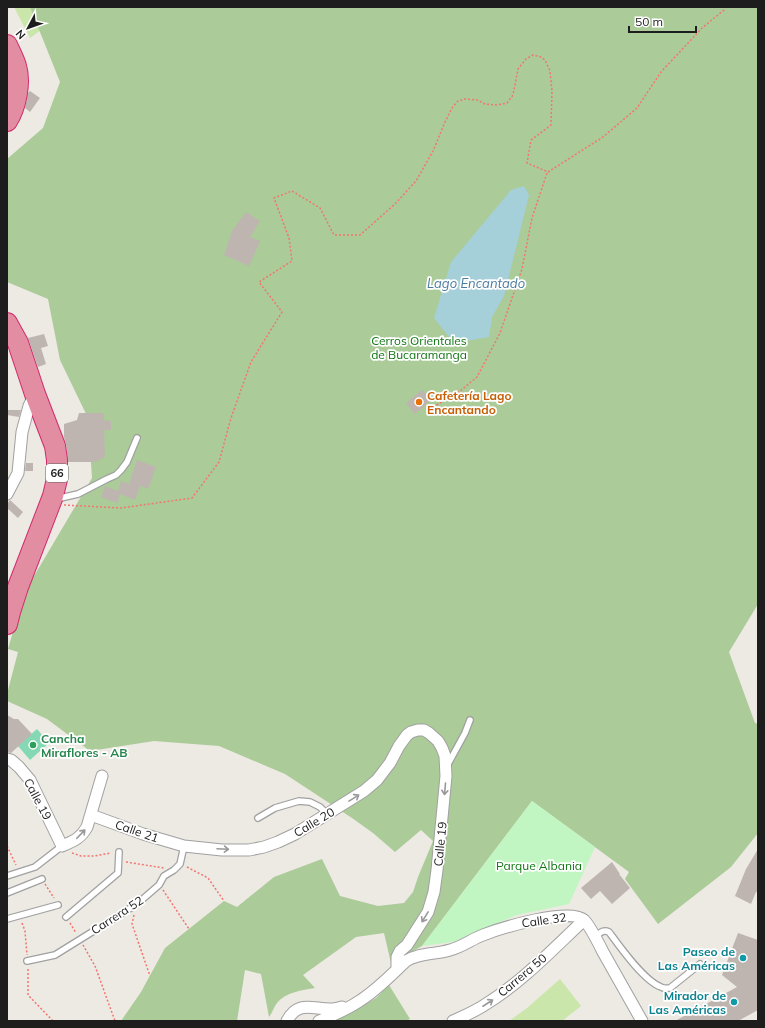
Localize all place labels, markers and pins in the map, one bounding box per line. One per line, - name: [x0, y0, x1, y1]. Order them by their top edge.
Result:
- place label: Cafetería Lago Encantando: [427, 388, 512, 417]
- marker: Cafetería Lago Encantando: [414, 397, 424, 407]
- place label: Cancha Miraflores - AB: [41, 731, 128, 760]
- marker: Cancha Miraflores - AB: [28, 740, 38, 750]
- place label: Paseo de Las Américas: [658, 944, 735, 973]
- marker: Paseo de Las Américas: [738, 953, 748, 963]
- place label: Mirador de Las Américas: [649, 988, 726, 1017]
- marker: Mirador de Las Américas: [729, 997, 739, 1007]

